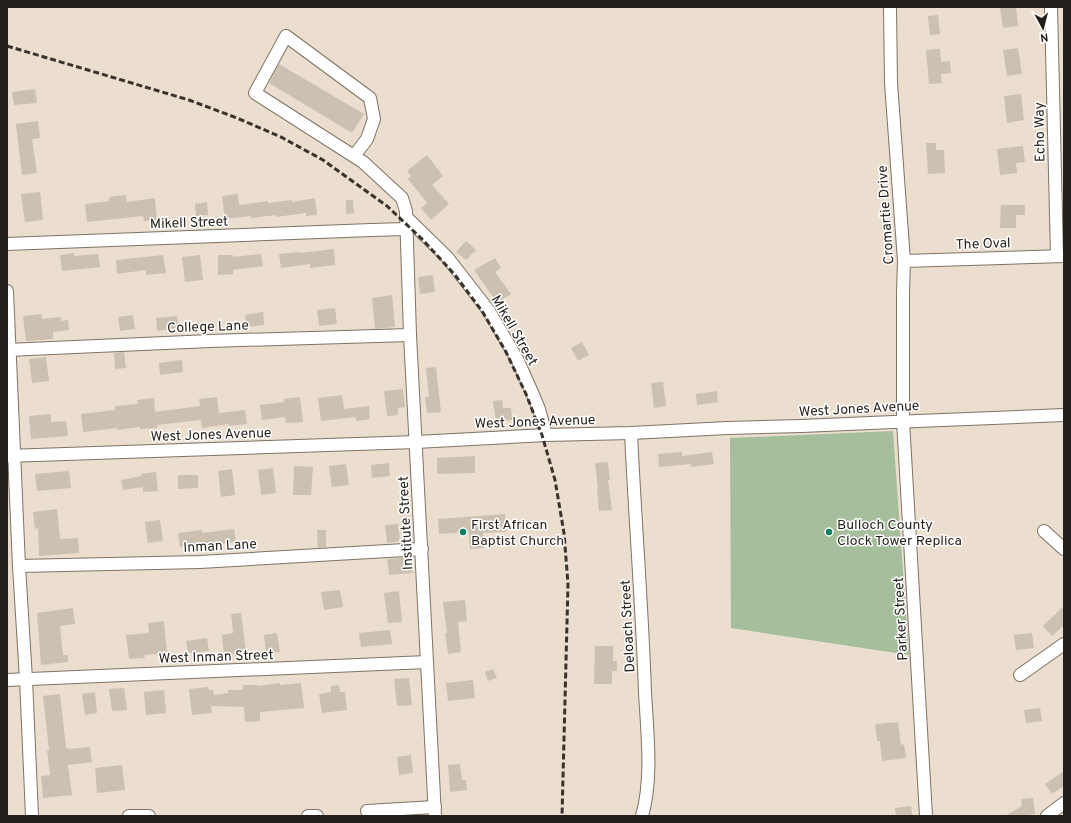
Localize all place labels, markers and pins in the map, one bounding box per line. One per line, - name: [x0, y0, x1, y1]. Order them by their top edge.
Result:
- place label: First African Baptist Church: [471, 517, 564, 550]
- place label: Bulloch County Clock Tower Replica: [837, 517, 962, 550]
- marker: First African Baptist Church: [458, 527, 468, 537]
- marker: Bulloch County Clock Tower Replica: [824, 527, 834, 537]

